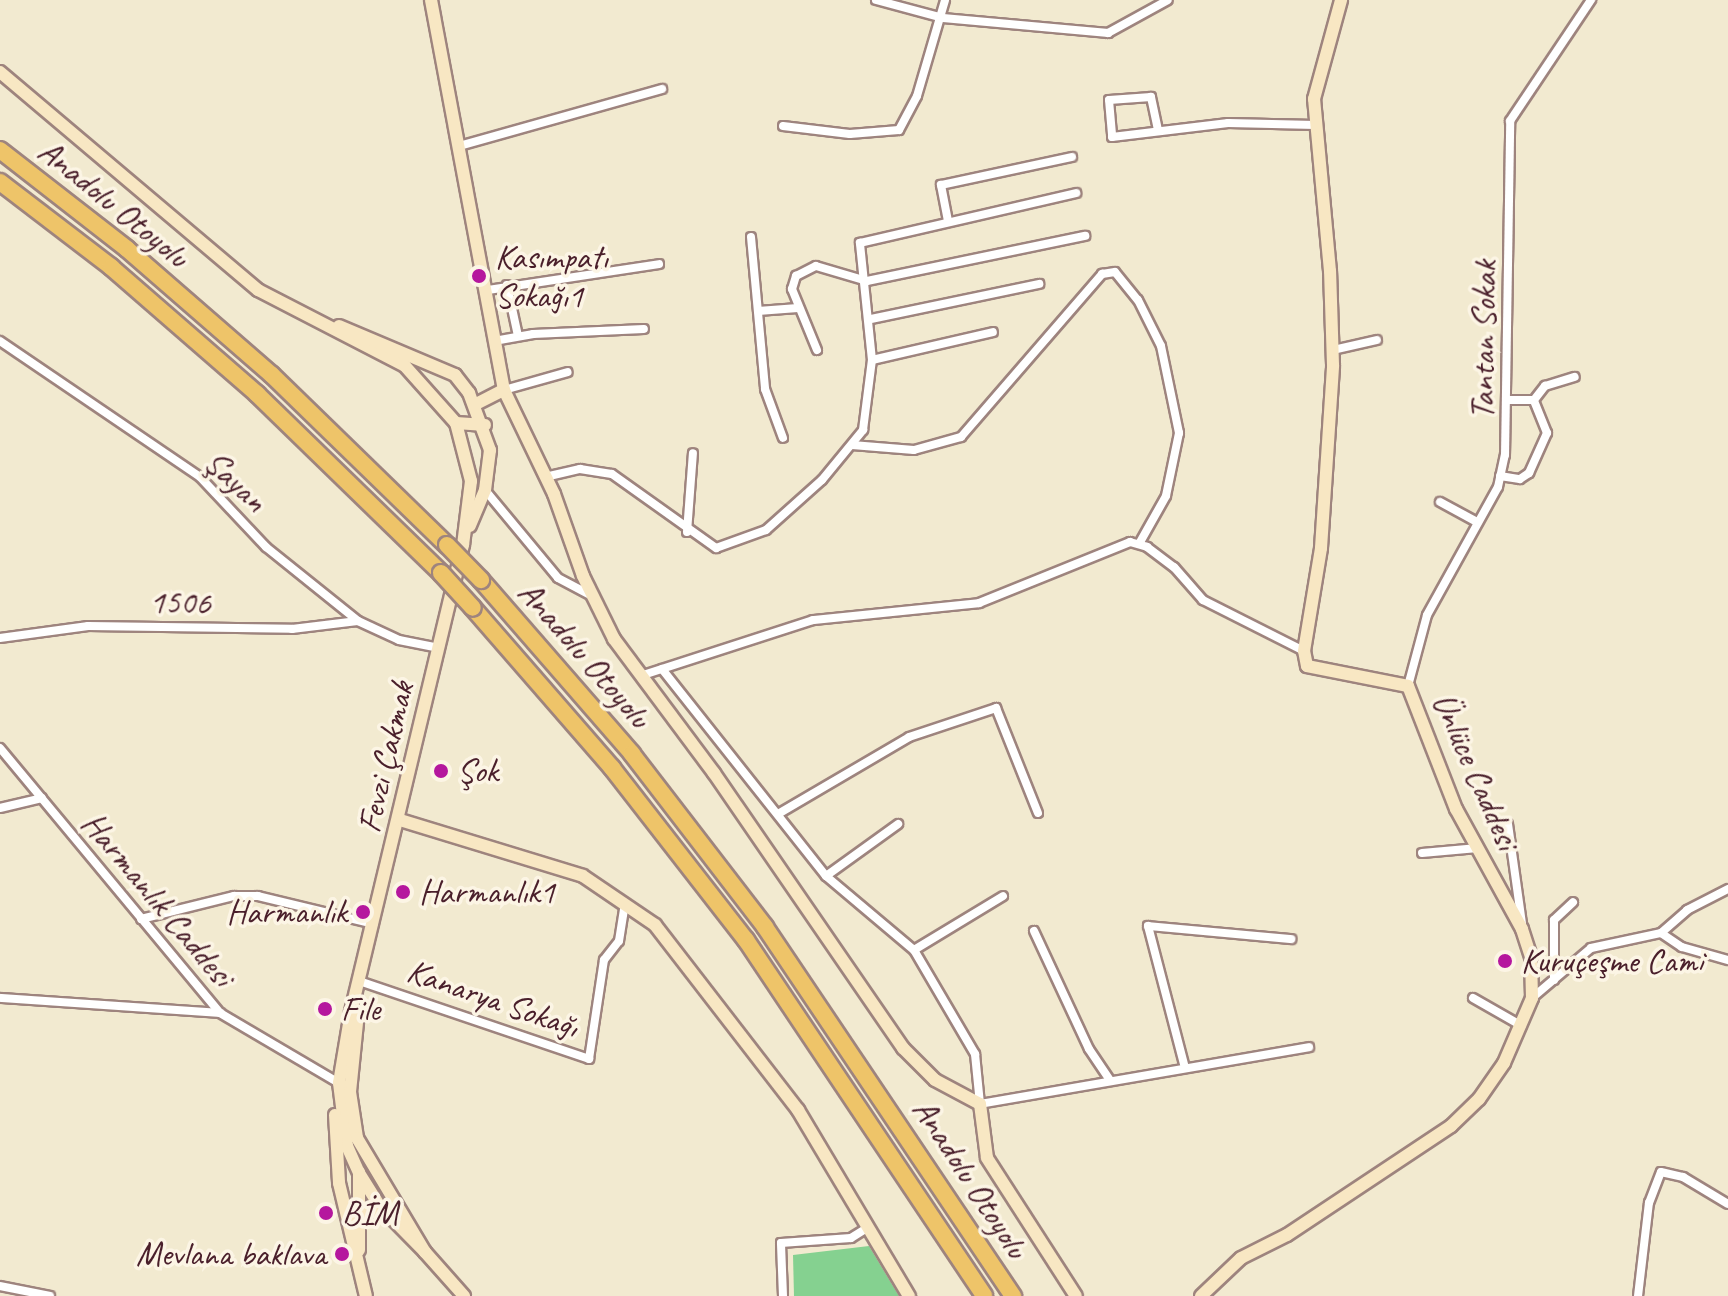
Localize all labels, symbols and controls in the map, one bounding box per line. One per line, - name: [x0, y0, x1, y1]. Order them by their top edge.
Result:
- street label: Anadolu Otoyolu: [31, 130, 197, 276]
- place label: Kasımpatı Sokağı1: [495, 236, 608, 316]
- street label: Tantan Sokak: [1461, 261, 1505, 419]
- marker: Kasımpatı Sokağı1: [470, 267, 488, 285]
- street label: Şayan: [196, 442, 276, 520]
- street label: Anadolu Otoyolu: [510, 572, 660, 736]
- street label: 1506: [149, 581, 211, 623]
- street label: Fevzi Çakmak: [348, 678, 422, 836]
- street label: Ünlüce Caddesi: [1423, 686, 1529, 856]
- place label: Şok: [457, 751, 498, 791]
- marker: Şok: [432, 762, 450, 780]
- street label: Harmanlık Caddesi: [73, 803, 243, 995]
- place label: Harmanlık1: [419, 872, 555, 912]
- marker: Harmanlık1: [394, 883, 412, 901]
- place label: Harmanlık: [227, 892, 347, 932]
- marker: Harmanlık: [354, 903, 372, 921]
- place label: Kuruçeşme Cami: [1521, 941, 1703, 981]
- street label: Kanarya Sokağı: [402, 950, 584, 1046]
- marker: Kuruçeşme Cami: [1496, 952, 1514, 970]
- place label: File: [341, 989, 380, 1029]
- marker: File: [316, 1000, 334, 1018]
- street label: Anadolu Otoyolu: [904, 1091, 1038, 1265]
- place label: BİM: [342, 1193, 398, 1233]
- marker: BİM: [317, 1204, 335, 1222]
- place label: Mevlana baklava: [136, 1234, 326, 1274]
- marker: Mevlana baklava: [333, 1245, 351, 1263]

